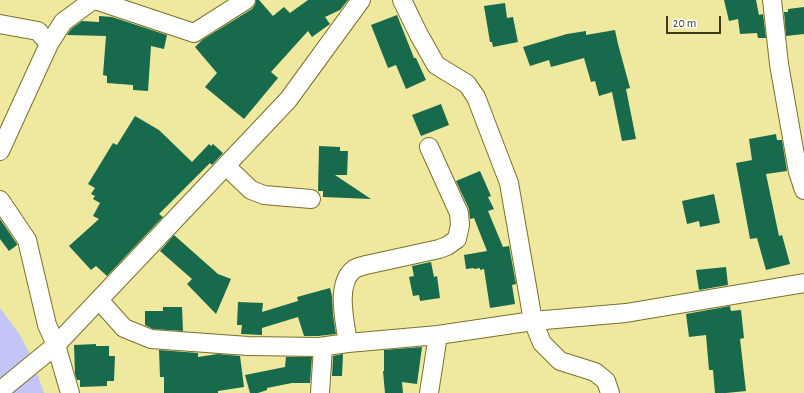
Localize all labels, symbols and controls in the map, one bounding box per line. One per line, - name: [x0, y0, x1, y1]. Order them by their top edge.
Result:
- scale bar: [668, 8, 723, 34]
- text: 20 m: [673, 17, 696, 29]

